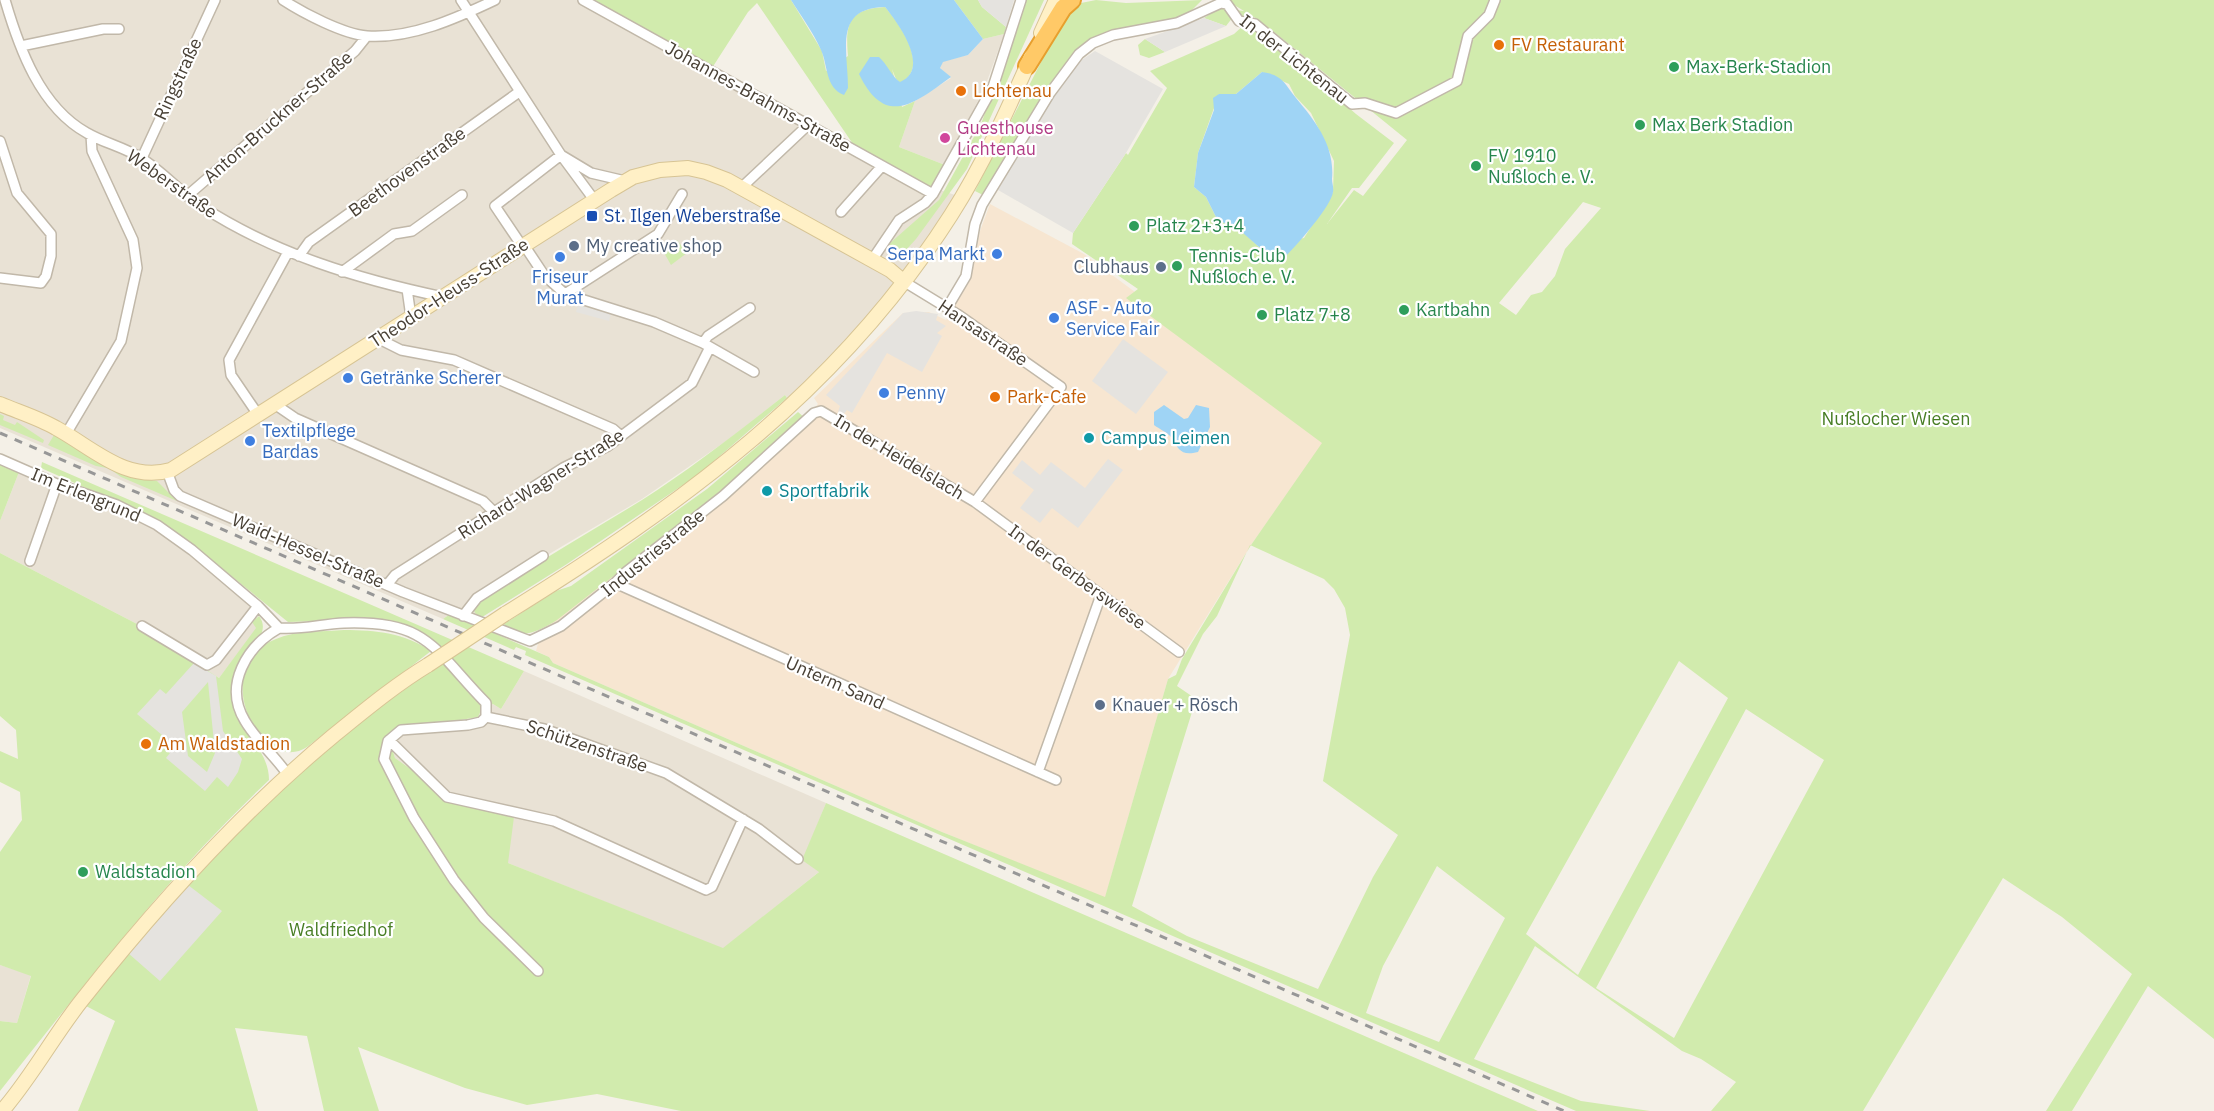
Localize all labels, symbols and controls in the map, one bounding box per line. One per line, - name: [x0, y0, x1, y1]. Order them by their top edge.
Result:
- street label: In der Lichtenau: [1235, 9, 1353, 108]
- place label: FV Restaurant: [1511, 33, 1625, 56]
- street label: Ringstraße: [148, 34, 207, 124]
- street label: Johannes-Brahms-Straße: [661, 36, 855, 157]
- marker: FV Restaurant: [1492, 38, 1506, 52]
- street label: Anton-Bruckner-Straße: [198, 46, 357, 188]
- place label: Max-Berk-Stadion: [1686, 55, 1831, 78]
- marker: Max-Berk-Stadion: [1667, 60, 1681, 74]
- place label: Lichtenau: [973, 79, 1052, 102]
- marker: Lichtenau: [954, 84, 968, 98]
- place label: Max Berk Stadion: [1652, 113, 1793, 136]
- place label: Guesthouse Lichtenau: [957, 116, 1054, 160]
- marker: Max Berk Stadion: [1633, 118, 1647, 132]
- street label: Beethovenstraße: [344, 121, 470, 222]
- marker: Guesthouse Lichtenau: [938, 131, 952, 145]
- street label: Weberstraße: [123, 144, 222, 223]
- place label: FV 1910 Nußloch e. V.: [1488, 144, 1594, 188]
- marker: FV 1910 Nußloch e. V.: [1469, 159, 1483, 173]
- place label: St. Ilgen Weberstraße: [604, 204, 781, 227]
- marker: St. Ilgen Weberstraße: [585, 209, 599, 223]
- place label: Platz 2+3+4: [1146, 214, 1245, 237]
- marker: Platz 2+3+4: [1127, 219, 1141, 233]
- street label: Theodor-Heuss-Straße: [365, 232, 533, 353]
- place label: My creative shop: [586, 234, 722, 257]
- marker: My creative shop: [567, 239, 581, 253]
- place label: Serpa Markt: [887, 242, 985, 265]
- place label: Tennis-Club Nußloch e. V.: [1189, 244, 1295, 288]
- marker: Serpa Markt: [990, 247, 1004, 261]
- marker: Friseur Murat: [553, 250, 567, 264]
- place label: Clubhaus: [1073, 255, 1149, 278]
- marker: Tennis-Club Nußloch e. V.: [1170, 259, 1184, 273]
- marker: Clubhaus: [1154, 260, 1168, 274]
- place label: Friseur Murat: [532, 265, 589, 309]
- street label: Hansastraße: [934, 294, 1033, 371]
- place label: ASF - Auto Service Fair: [1066, 296, 1160, 340]
- place label: Kartbahn: [1416, 298, 1490, 321]
- place label: Platz 7+8: [1274, 303, 1351, 326]
- marker: Kartbahn: [1397, 303, 1411, 317]
- marker: Platz 7+8: [1255, 308, 1269, 322]
- marker: ASF - Auto Service Fair: [1047, 311, 1061, 325]
- place label: Getränke Scherer: [360, 366, 501, 389]
- marker: Getränke Scherer: [341, 371, 355, 385]
- place label: Penny: [896, 381, 946, 404]
- place label: Park-Cafe: [1007, 385, 1087, 408]
- marker: Penny: [877, 386, 891, 400]
- marker: Park-Cafe: [988, 390, 1002, 404]
- park label: Nußlocher Wiesen: [1822, 407, 1970, 430]
- street label: In der Heidelslach: [830, 409, 968, 504]
- place label: Textilpflege Bardas: [262, 419, 356, 463]
- street label: Richard-Wagner-Straße: [454, 423, 628, 544]
- place label: Campus Leimen: [1101, 426, 1230, 449]
- marker: Campus Leimen: [1082, 431, 1096, 445]
- marker: Textilpflege Bardas: [243, 434, 257, 448]
- street label: Im Erlengrund: [28, 462, 144, 527]
- place label: Sportfabrik: [779, 479, 870, 502]
- marker: Sportfabrik: [760, 484, 774, 498]
- street label: Industriestraße: [596, 504, 709, 601]
- street label: Waid-Hessel-Straße: [229, 508, 388, 593]
- street label: In der Gerberswiese: [1004, 519, 1151, 634]
- street label: Unterm Sand: [782, 651, 888, 715]
- place label: Knauer + Rösch: [1112, 693, 1238, 716]
- marker: Knauer + Rösch: [1093, 698, 1107, 712]
- street label: Schützenstraße: [523, 714, 651, 777]
- place label: Am Waldstadion: [158, 732, 290, 755]
- marker: Am Waldstadion: [139, 737, 153, 751]
- place label: Waldstadion: [95, 860, 196, 883]
- marker: Waldstadion: [76, 865, 90, 879]
- park label: Waldfriedhof: [289, 918, 393, 941]

